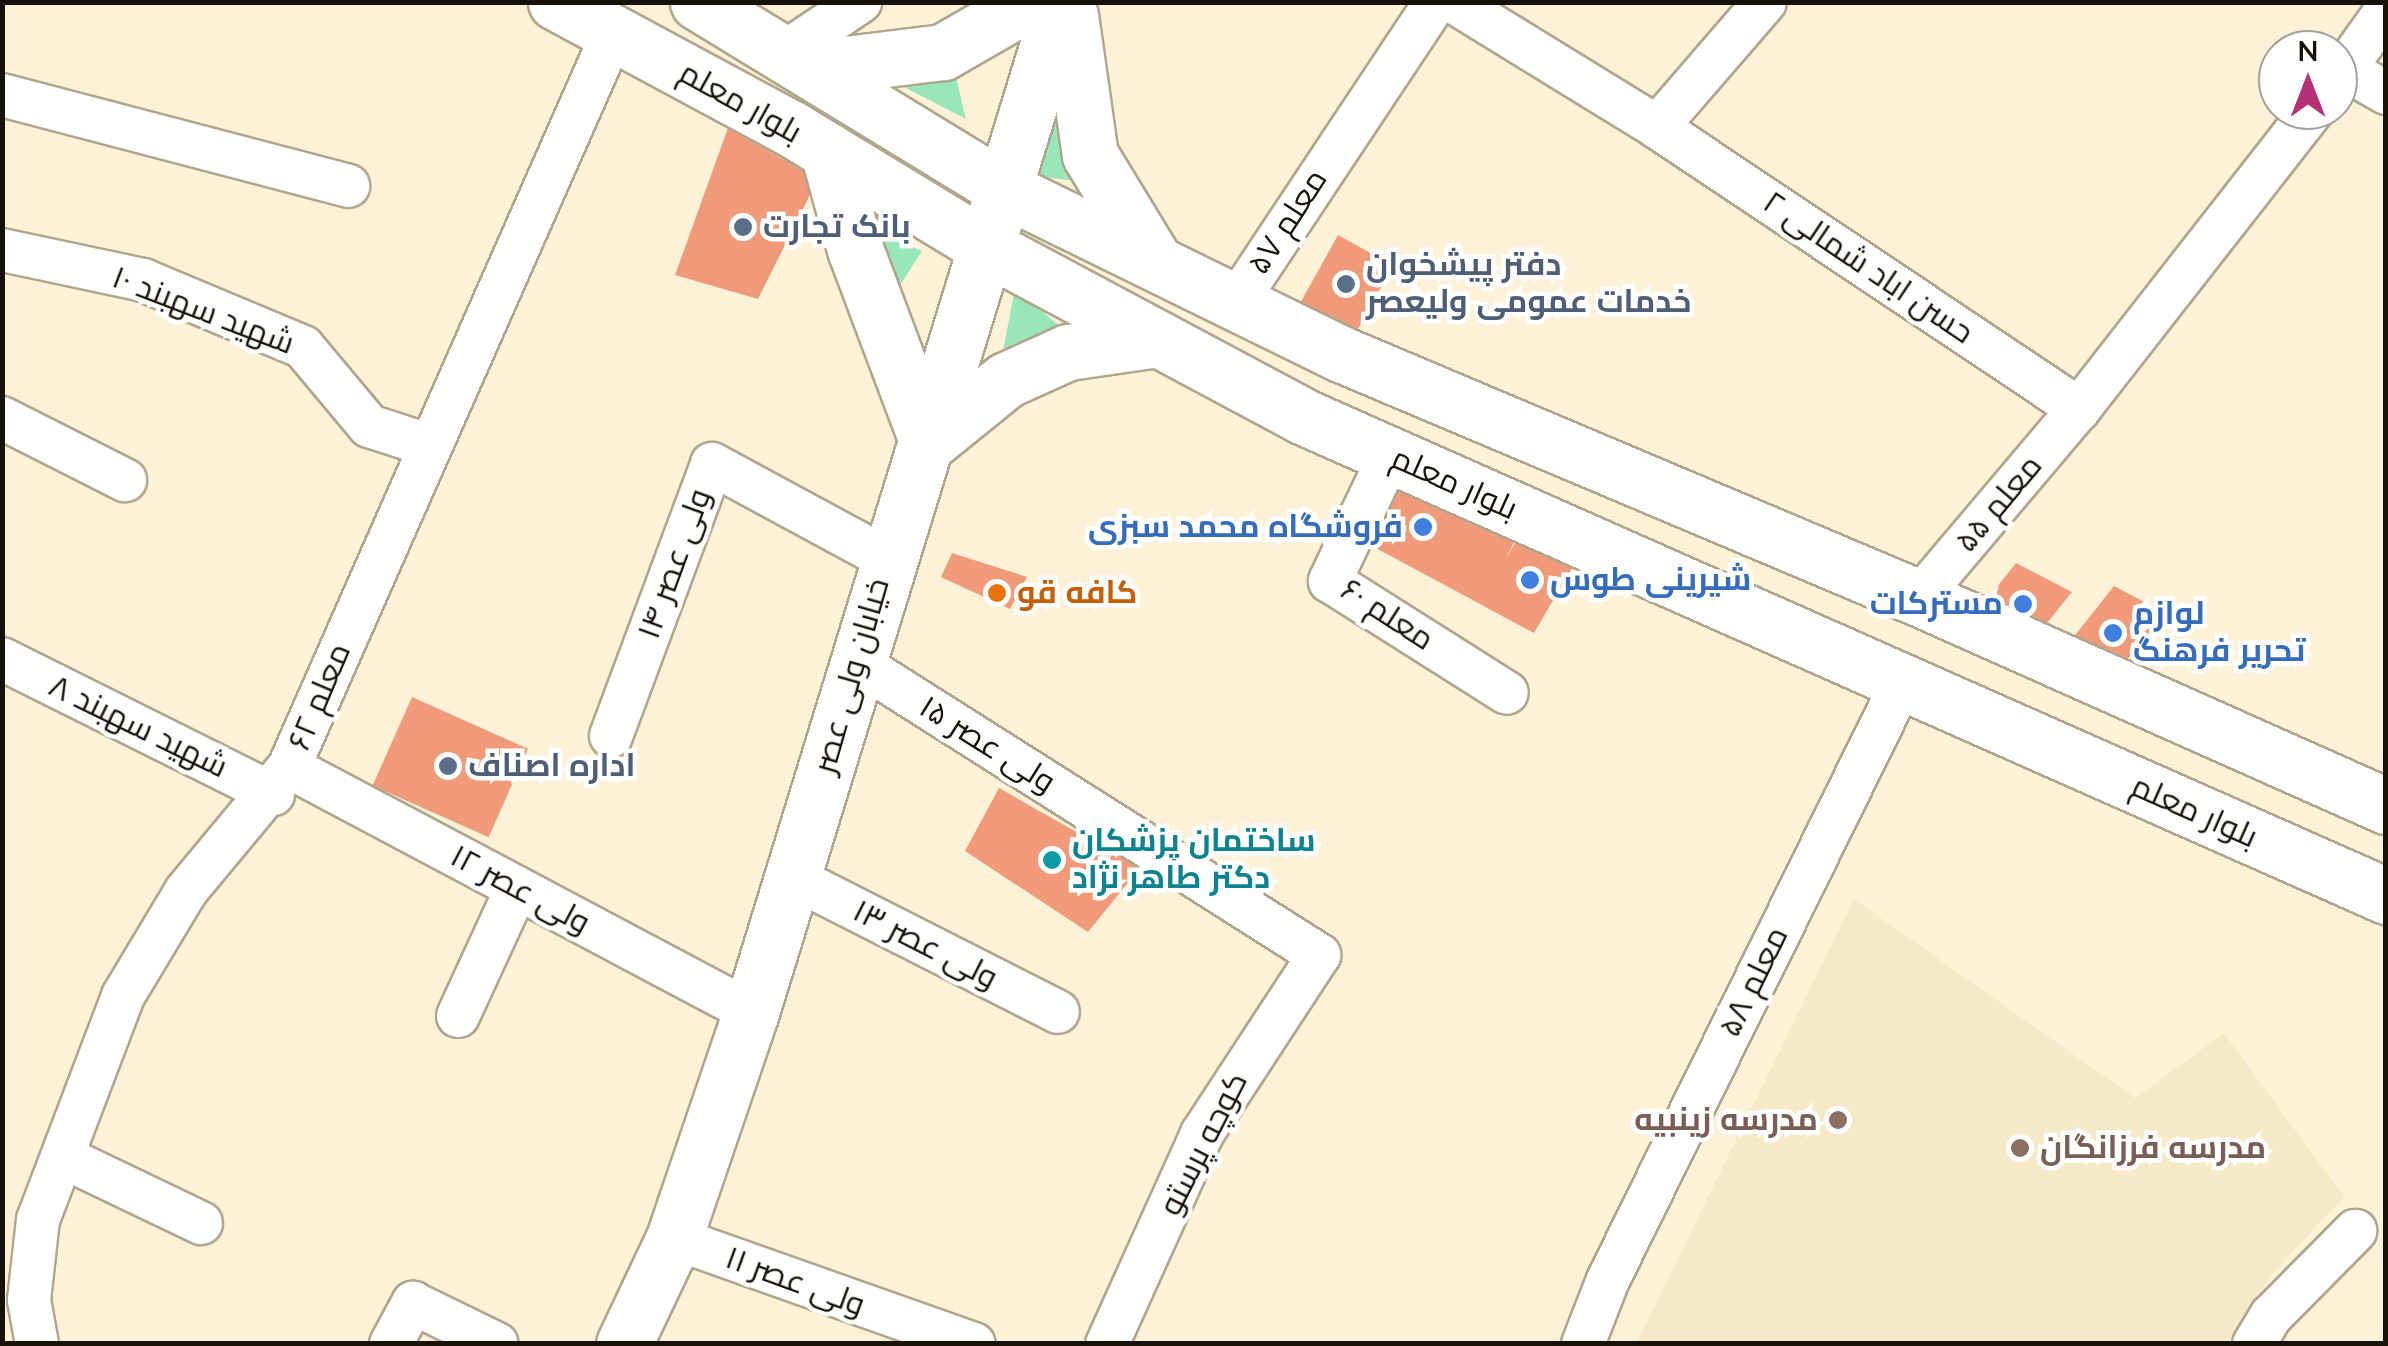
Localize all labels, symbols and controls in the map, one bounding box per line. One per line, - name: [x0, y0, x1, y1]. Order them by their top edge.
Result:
- north arrow: [2258, 30, 2358, 130]
- text: N: [2298, 33, 2318, 71]
- street label: بلوار معلم: [672, 54, 808, 152]
- street label: معلم ۵۷: [1240, 162, 1336, 282]
- street label: حسن اباد شمالی ۲: [1756, 184, 1980, 352]
- place label: بانک تجارت: [763, 208, 911, 246]
- marker: بانک تجارت: [732, 216, 754, 238]
- place label: دفتر پیشخوان خدمات عمومی ولیعصر: [1366, 247, 1692, 322]
- street label: شهید سهبند ۱۰: [107, 259, 299, 363]
- marker: دفتر پیشخوان خدمات عمومی ولیعصر: [1335, 273, 1357, 295]
- street label: بلوار معلم: [1385, 439, 1523, 529]
- street label: معلم ۵۵: [1947, 448, 2051, 560]
- street label: ولی عصر ۱۴: [630, 484, 720, 644]
- place label: فروشگاه محمد سبزی: [1088, 508, 1403, 546]
- marker: فروشگاه محمد سبزی: [1412, 516, 1434, 538]
- place label: شیرینی طوس: [1550, 561, 1751, 599]
- marker: شیرینی طوس: [1519, 569, 1541, 591]
- street label: معلم ۶۰: [1333, 571, 1441, 659]
- street label: خیابان ولی عصر: [806, 574, 898, 778]
- place label: کافه قو: [1017, 574, 1138, 612]
- marker: کافه قو: [986, 582, 1008, 604]
- place label: مسترکات: [1870, 585, 2003, 623]
- marker: مسترکات: [2012, 593, 2034, 615]
- place label: لوازم تحریر فرهنگ: [2133, 596, 2305, 671]
- marker: لوازم تحریر فرهنگ: [2102, 622, 2124, 644]
- street label: معلم ۶۲: [280, 638, 360, 756]
- street label: شهید سهبند ۸: [42, 667, 234, 787]
- street label: ولی عصر ۱۵: [912, 688, 1062, 802]
- place label: اداره اصناف: [468, 747, 635, 785]
- marker: اداره اصناف: [437, 755, 459, 777]
- street label: بلوار معلم: [2125, 767, 2263, 857]
- place label: ساختمان پزشکان دکتر طاهر نژاد: [1072, 823, 1316, 898]
- street label: ولی عصر ۱۲: [444, 837, 596, 943]
- marker: ساختمان پزشکان دکتر طاهر نژاد: [1041, 849, 1063, 871]
- street label: ولی عصر ۱۳: [846, 892, 1004, 998]
- street label: معلم ۵۸: [1711, 921, 1797, 1043]
- street label: کوچه پرستو: [1152, 1066, 1256, 1222]
- place label: مدرسه زینبیه: [1634, 1101, 1818, 1139]
- marker: مدرسه زینبیه: [1827, 1109, 1849, 1131]
- place label: مدرسه فرزانگان: [2040, 1129, 2266, 1167]
- marker: مدرسه فرزانگان: [2009, 1137, 2031, 1159]
- street label: ولی عصر ۱۱: [720, 1239, 870, 1325]

